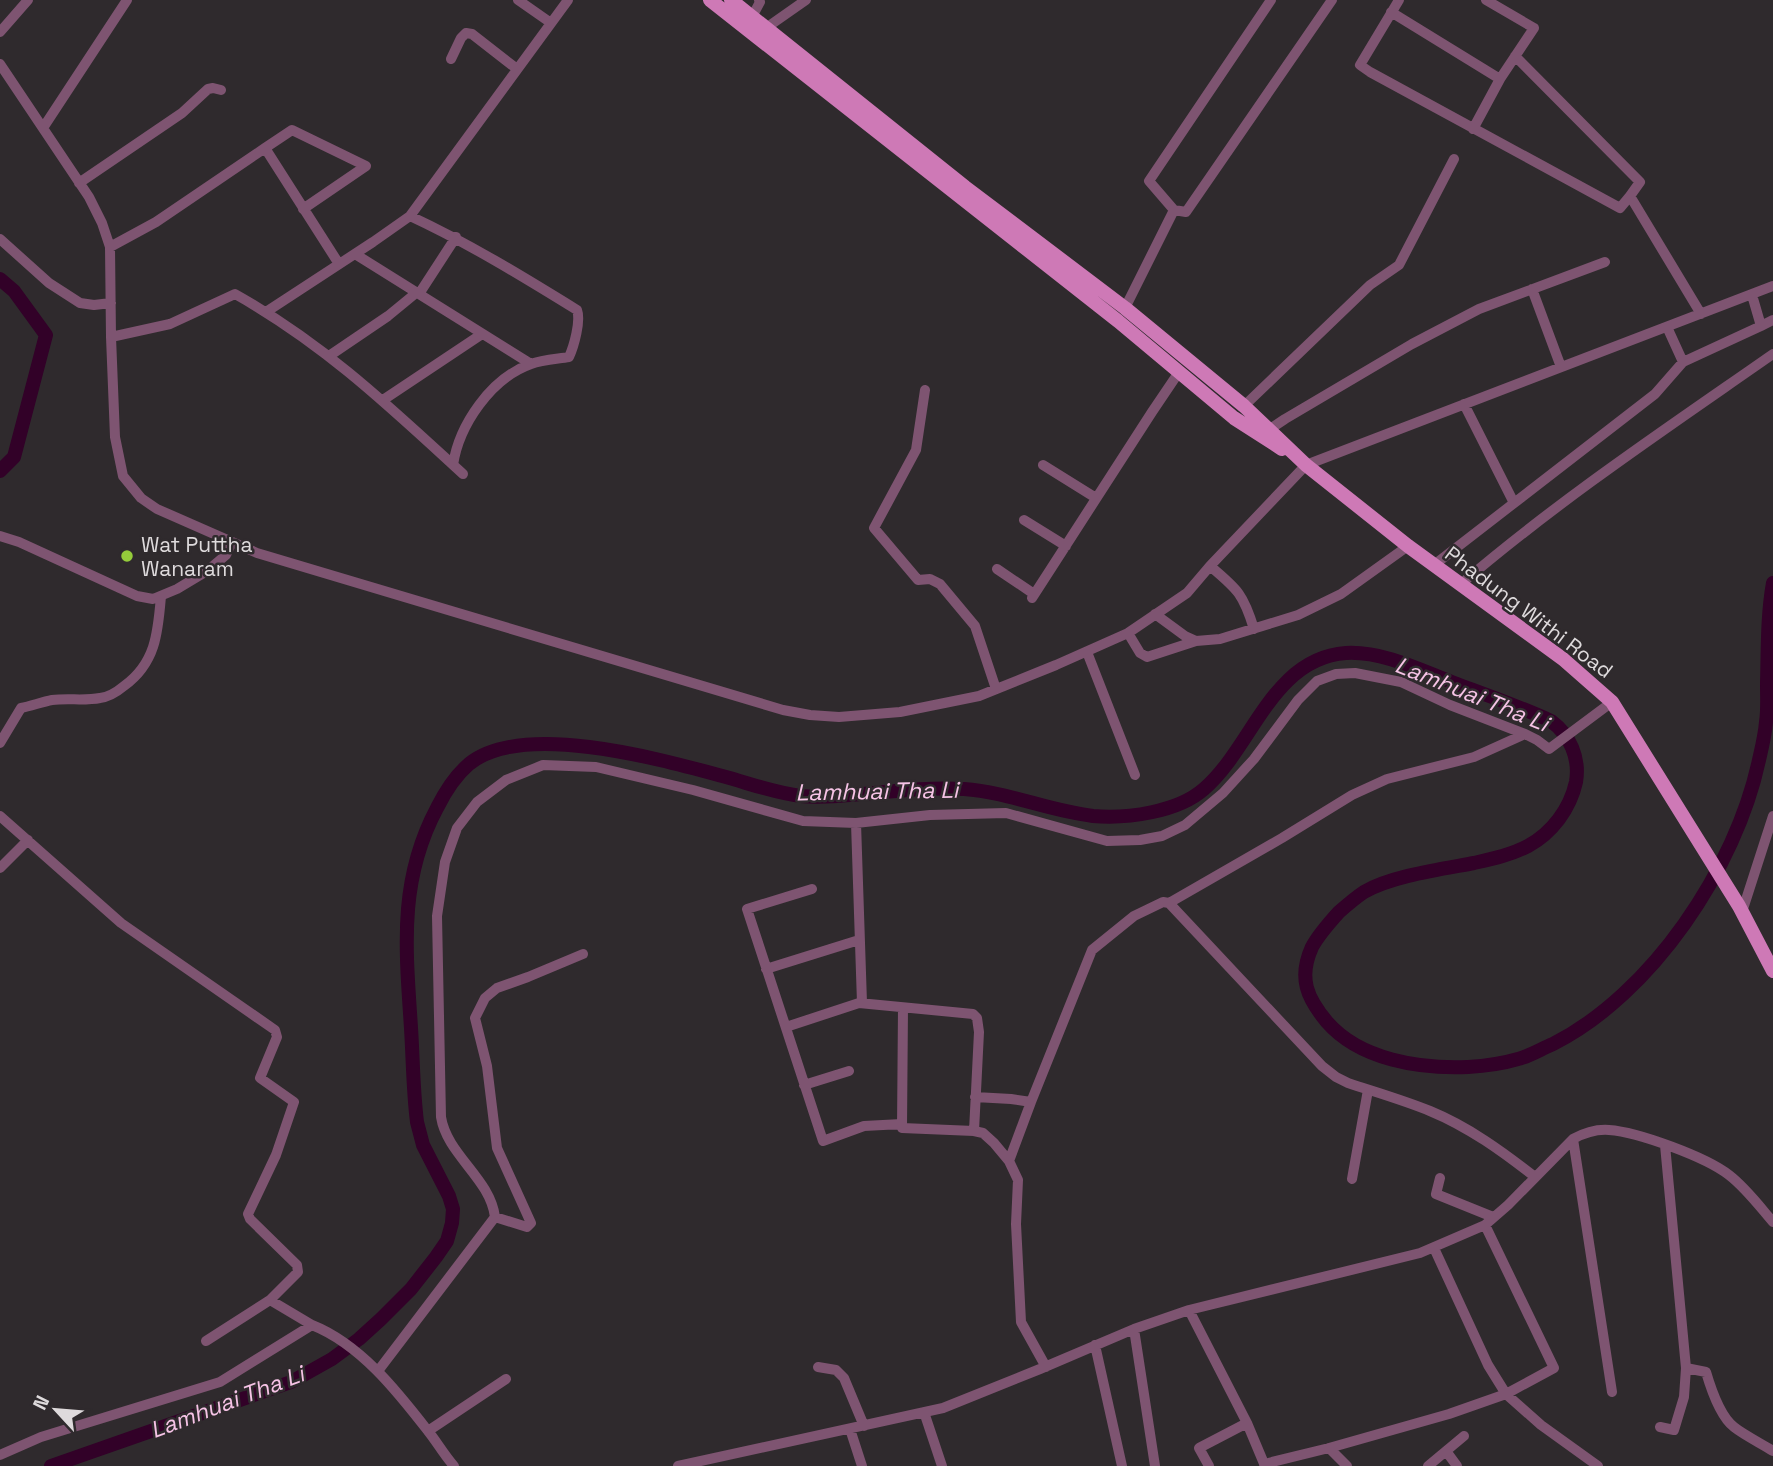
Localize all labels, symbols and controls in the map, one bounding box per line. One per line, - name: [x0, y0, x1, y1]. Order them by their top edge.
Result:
- place label: Wat Puttha Wanaram: [141, 531, 252, 582]
- street label: Phadung Withi Road: [1440, 540, 1618, 684]
- marker: Wat Puttha Wanaram: [119, 548, 135, 564]
- water label: Lamhuai Tha Li: [1391, 650, 1555, 739]
- water label: Lamhuai Tha Li: [795, 775, 961, 807]
- water label: Lamhuai Tha Li: [146, 1358, 311, 1445]
- north arrow: [21, 1375, 91, 1445]
- text: N: [27, 1392, 55, 1414]

